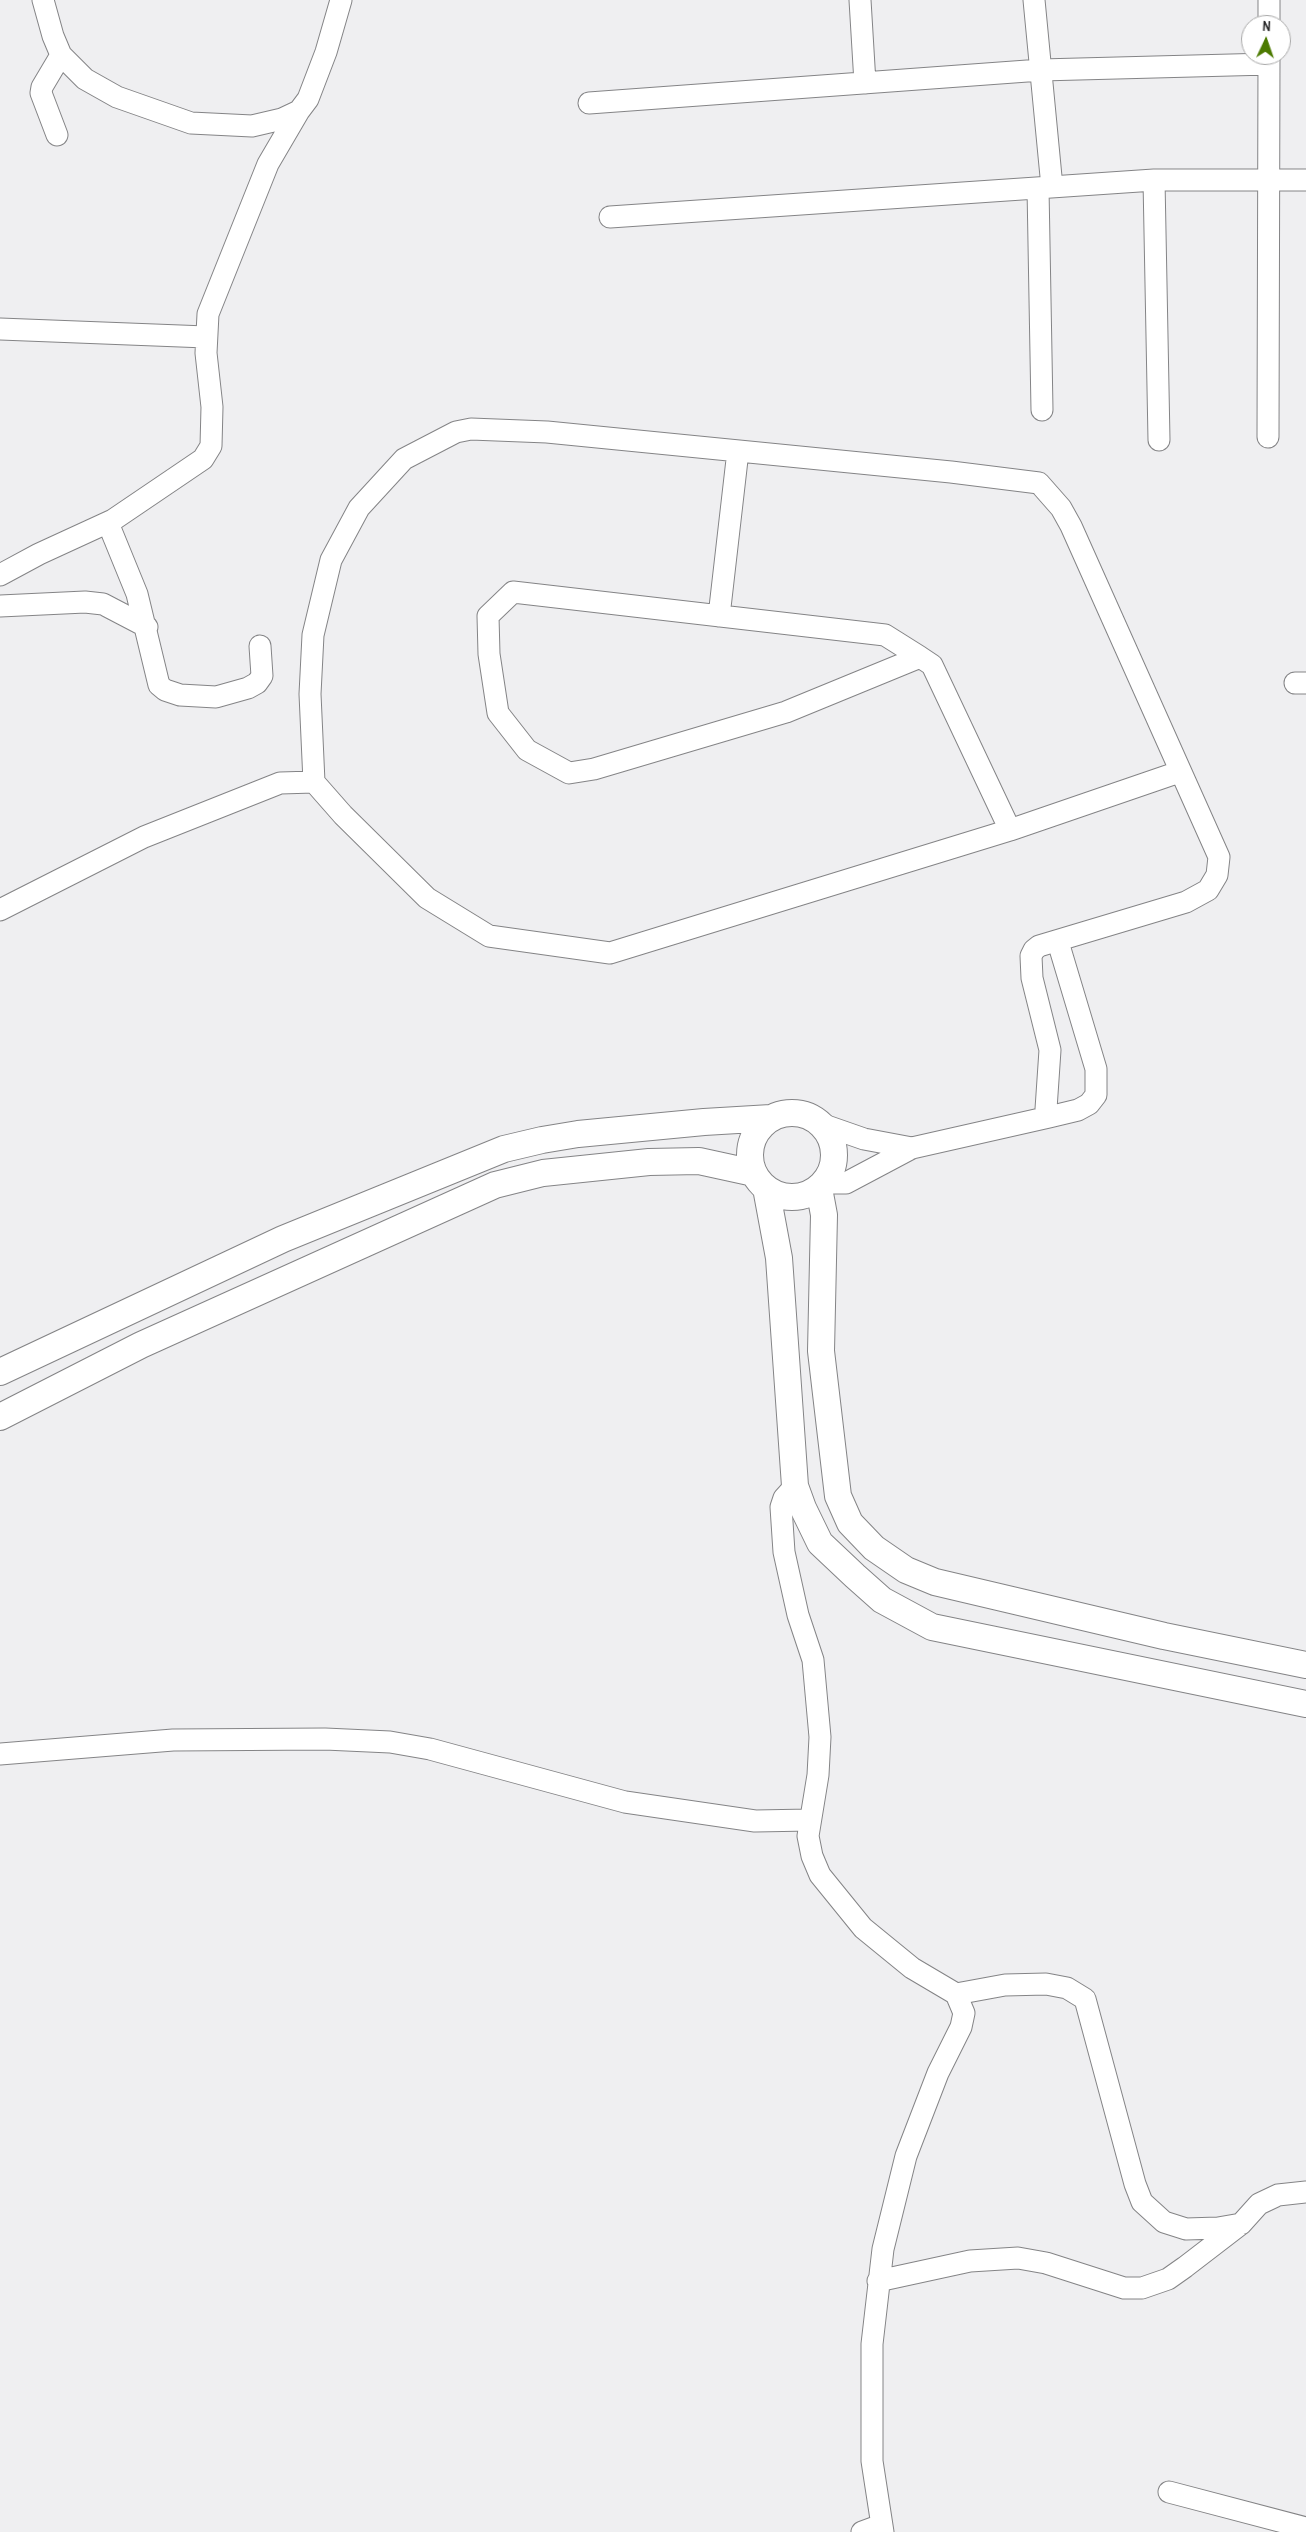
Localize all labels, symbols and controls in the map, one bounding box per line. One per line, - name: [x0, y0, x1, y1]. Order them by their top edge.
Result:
- north arrow: [1241, 15, 1291, 65]
- text: N: [1262, 17, 1271, 35]

